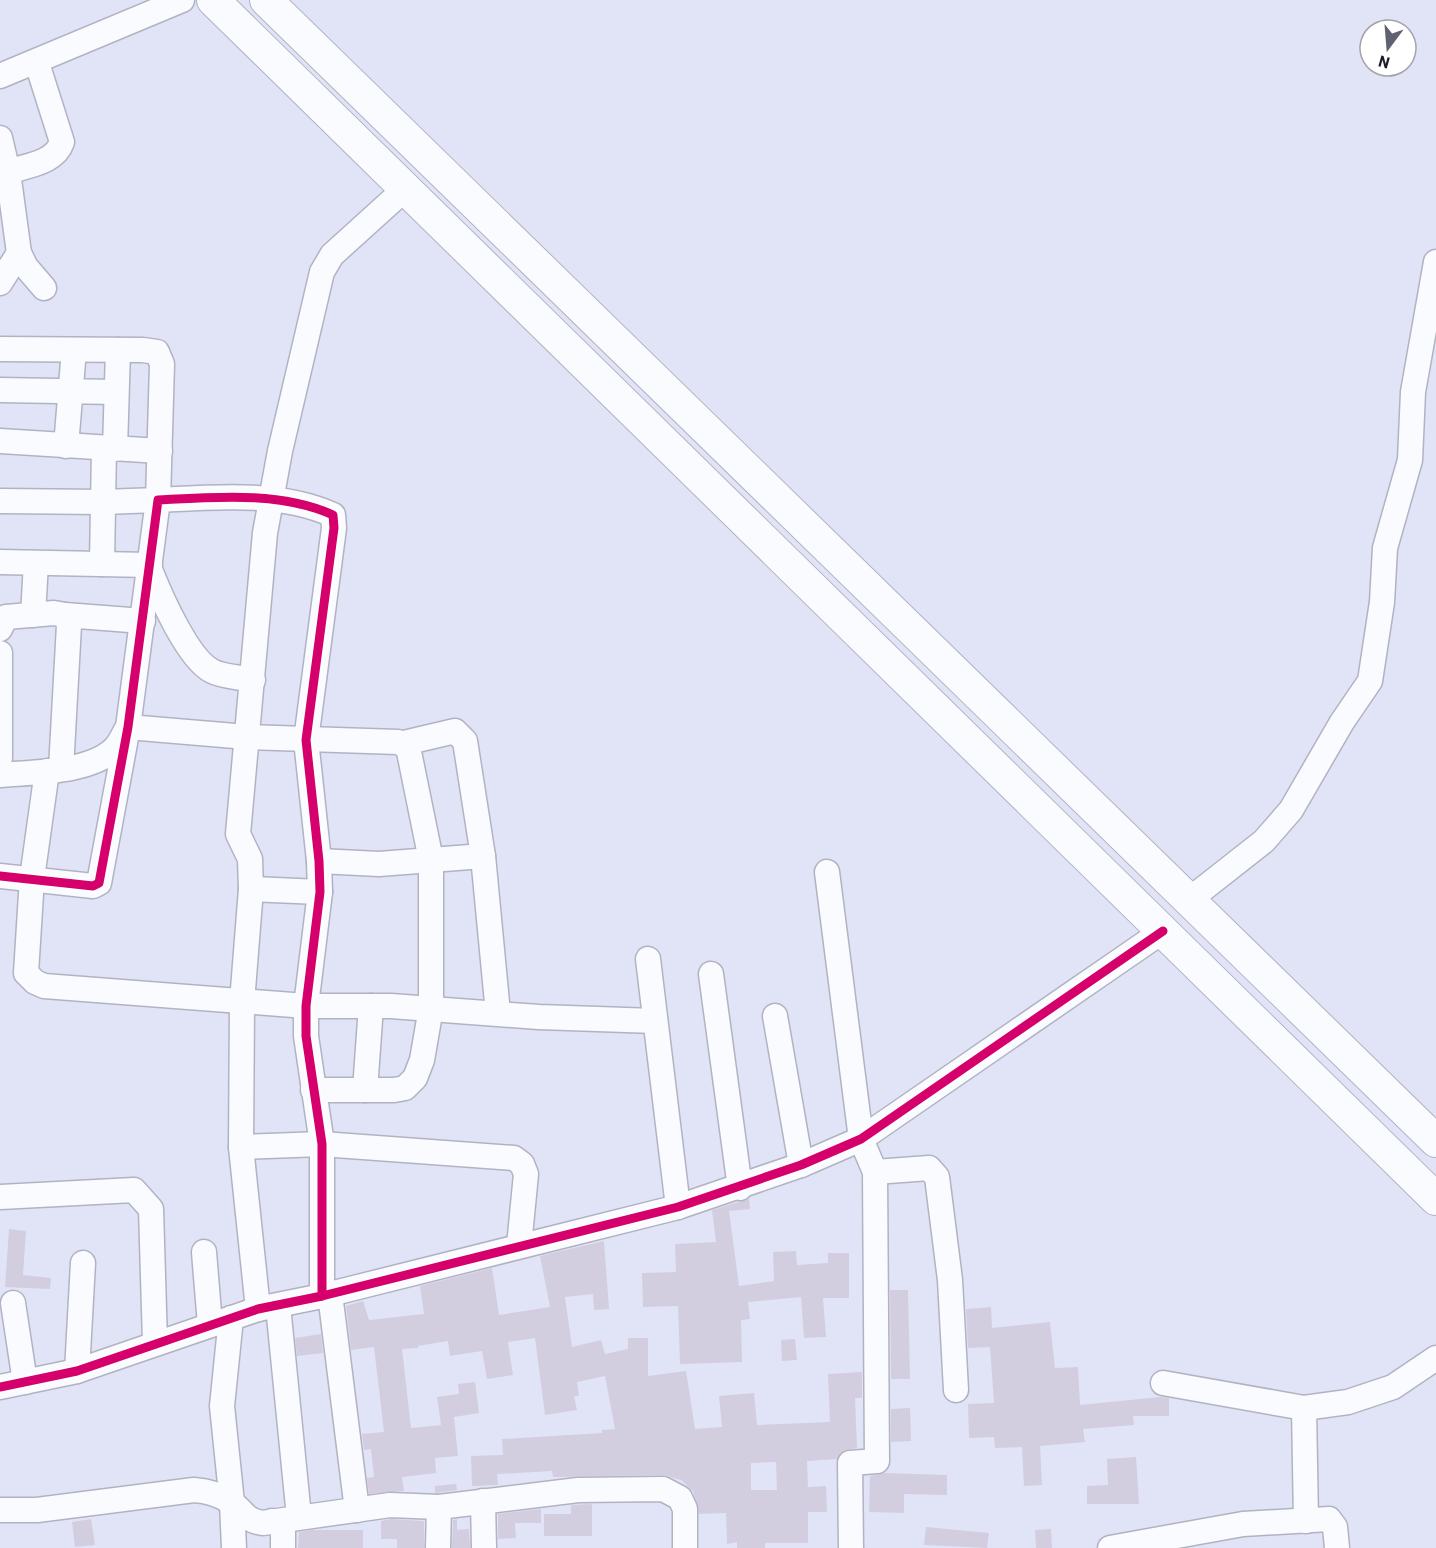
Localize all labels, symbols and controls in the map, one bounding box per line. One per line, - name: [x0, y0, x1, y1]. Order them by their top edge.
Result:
- north arrow: [1358, 18, 1418, 78]
- text: N: [1376, 52, 1391, 73]

